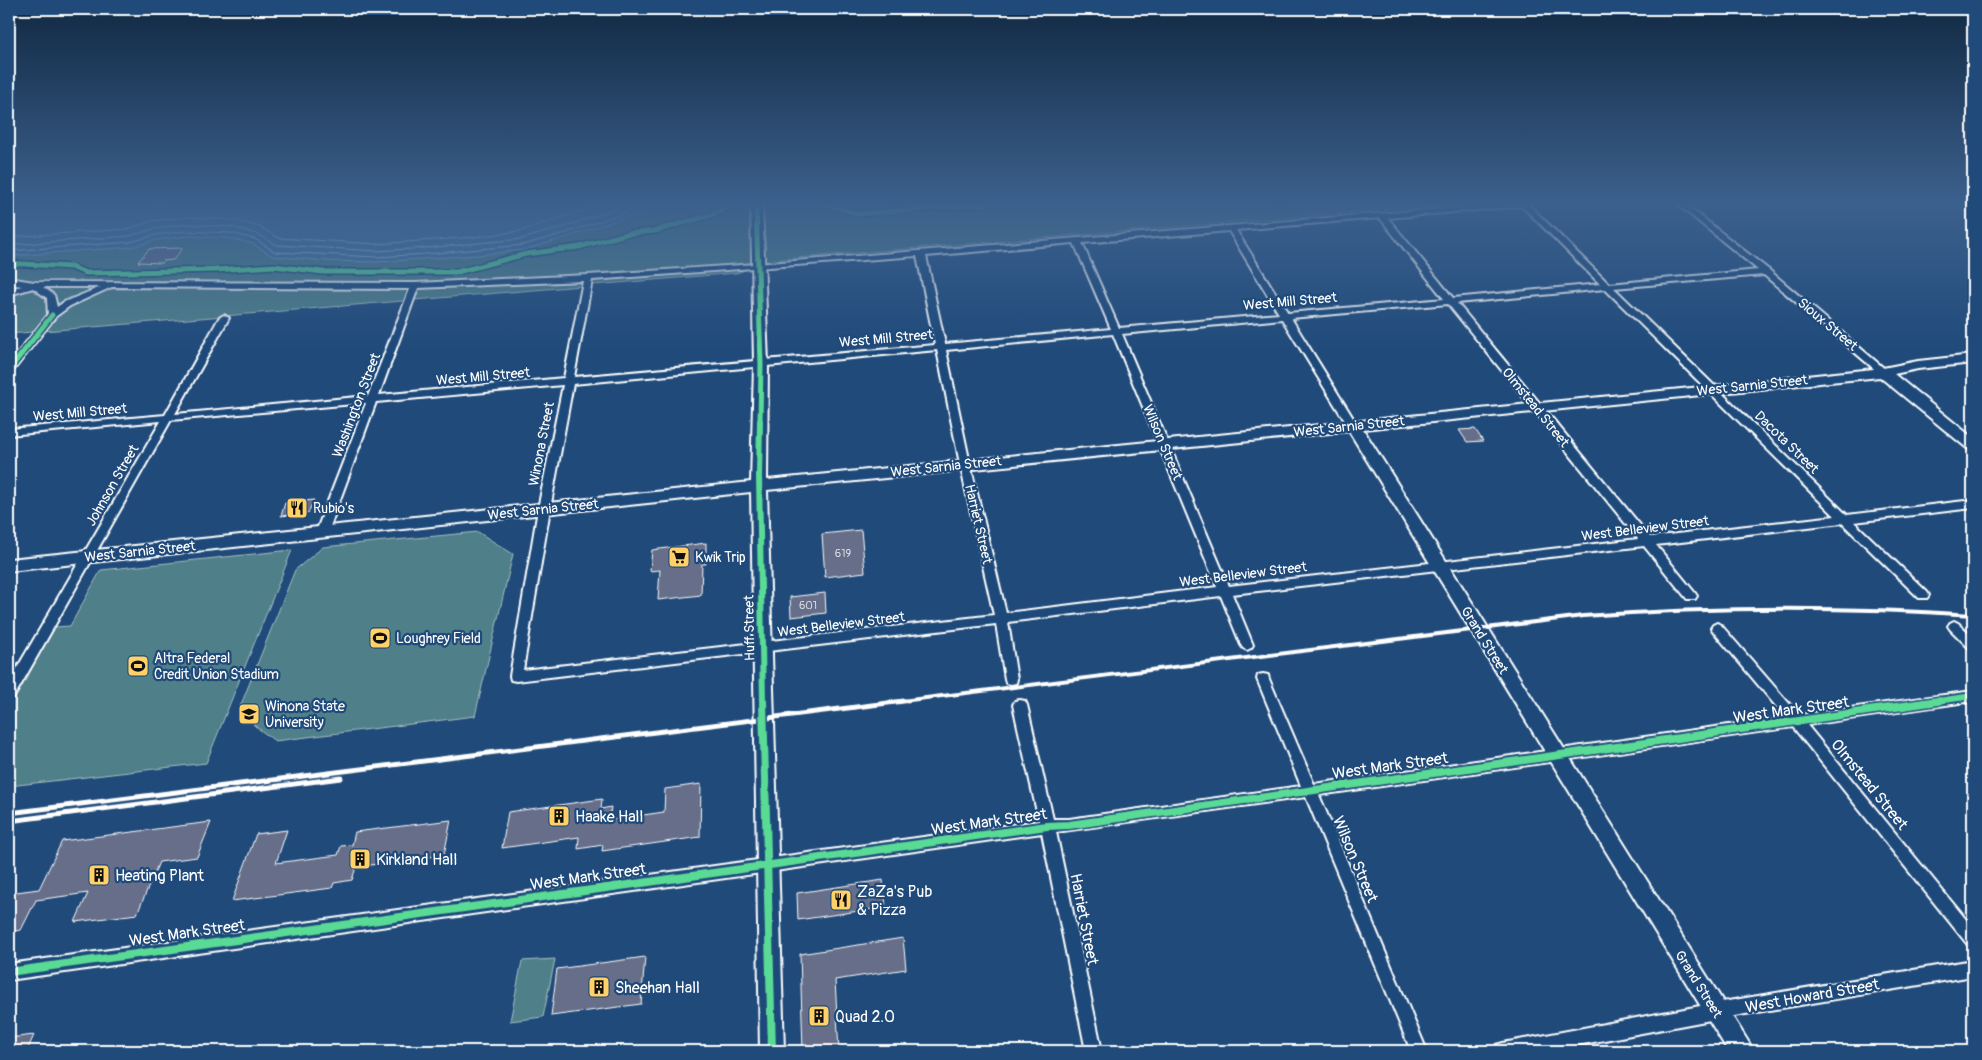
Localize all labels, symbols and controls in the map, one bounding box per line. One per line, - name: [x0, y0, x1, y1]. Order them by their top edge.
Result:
- street label: West Mill Street: [1242, 289, 1338, 314]
- street label: Sioux Street: [1794, 294, 1861, 355]
- street label: West Mill Street: [838, 326, 934, 351]
- street label: Washington Street: [329, 350, 384, 460]
- street label: West Mill Street: [435, 364, 531, 389]
- street label: Olmstead Street: [1498, 364, 1573, 451]
- street label: West Sarnia Street: [1696, 371, 1809, 400]
- street label: West Mill Street: [32, 400, 128, 425]
- street label: Winona Street: [525, 400, 558, 488]
- street label: Wilson Street: [1139, 402, 1186, 483]
- street label: Dacota Street: [1751, 407, 1823, 478]
- street label: West Sarnia Street: [1293, 412, 1406, 441]
- street label: Johnson Street: [82, 441, 143, 529]
- street label: West Sarnia Street: [890, 452, 1003, 481]
- street label: Harriet Street: [961, 483, 996, 566]
- street label: West Sarnia Street: [487, 495, 600, 524]
- restaurant icon: Rubio's: [285, 496, 309, 520]
- place label: Rubio's: [313, 500, 355, 517]
- street label: West Belleview Street: [1580, 512, 1710, 545]
- street label: West Sarnia Street: [84, 537, 197, 566]
- supermarket icon: Kwik Trip: [667, 545, 691, 569]
- house number: 619: [835, 547, 852, 560]
- place label: Kwik Trip: [695, 549, 746, 566]
- street label: West Belleview Street: [1178, 558, 1308, 591]
- street label: Huff Street: [740, 594, 759, 661]
- house number: 601: [799, 599, 817, 612]
- street label: Grand Street: [1457, 603, 1512, 677]
- street label: West Belleview Street: [776, 608, 906, 641]
- sports icon: Loughrey Field: [368, 626, 392, 650]
- place label: Loughrey Field: [396, 630, 481, 647]
- place label: Altra Federal Credit Union Stadium: [154, 650, 279, 683]
- sports icon: Altra Federal Credit Union Stadium: [126, 654, 150, 678]
- street label: West Mark Street: [1732, 692, 1851, 728]
- place label: Winona State University: [265, 698, 345, 731]
- school or university icon: Winona State University: [237, 702, 261, 726]
- street label: Olmstead Street: [1826, 735, 1912, 835]
- street label: West Mark Street: [1331, 748, 1450, 784]
- building icon: Haake Hall: [547, 804, 571, 828]
- street label: West Mark Street: [930, 804, 1049, 840]
- place label: Haake Hall: [575, 807, 643, 827]
- street label: Wilson Street: [1328, 813, 1382, 906]
- building icon: Kirkland Hall: [348, 847, 372, 871]
- place label: Kirkland Hall: [376, 850, 457, 870]
- street label: West Mark Street: [529, 859, 648, 895]
- building icon: Heating Plant: [87, 863, 111, 887]
- place label: Heating Plant: [115, 866, 205, 886]
- street label: Harriet Street: [1065, 872, 1103, 967]
- place label: ZaZa's Pub & Pizza: [857, 882, 932, 920]
- restaurant icon: ZaZa's Pub & Pizza: [829, 888, 853, 912]
- street label: West Mark Street: [128, 915, 247, 951]
- street label: Grand Street: [1671, 947, 1726, 1021]
- street label: West Howard Street: [1744, 974, 1881, 1018]
- building icon: Sheehan Hall: [587, 975, 611, 999]
- place label: Sheehan Hall: [615, 978, 700, 998]
- building icon: Quad 2.0: [807, 1004, 831, 1028]
- place label: Quad 2.0: [835, 1007, 895, 1027]

